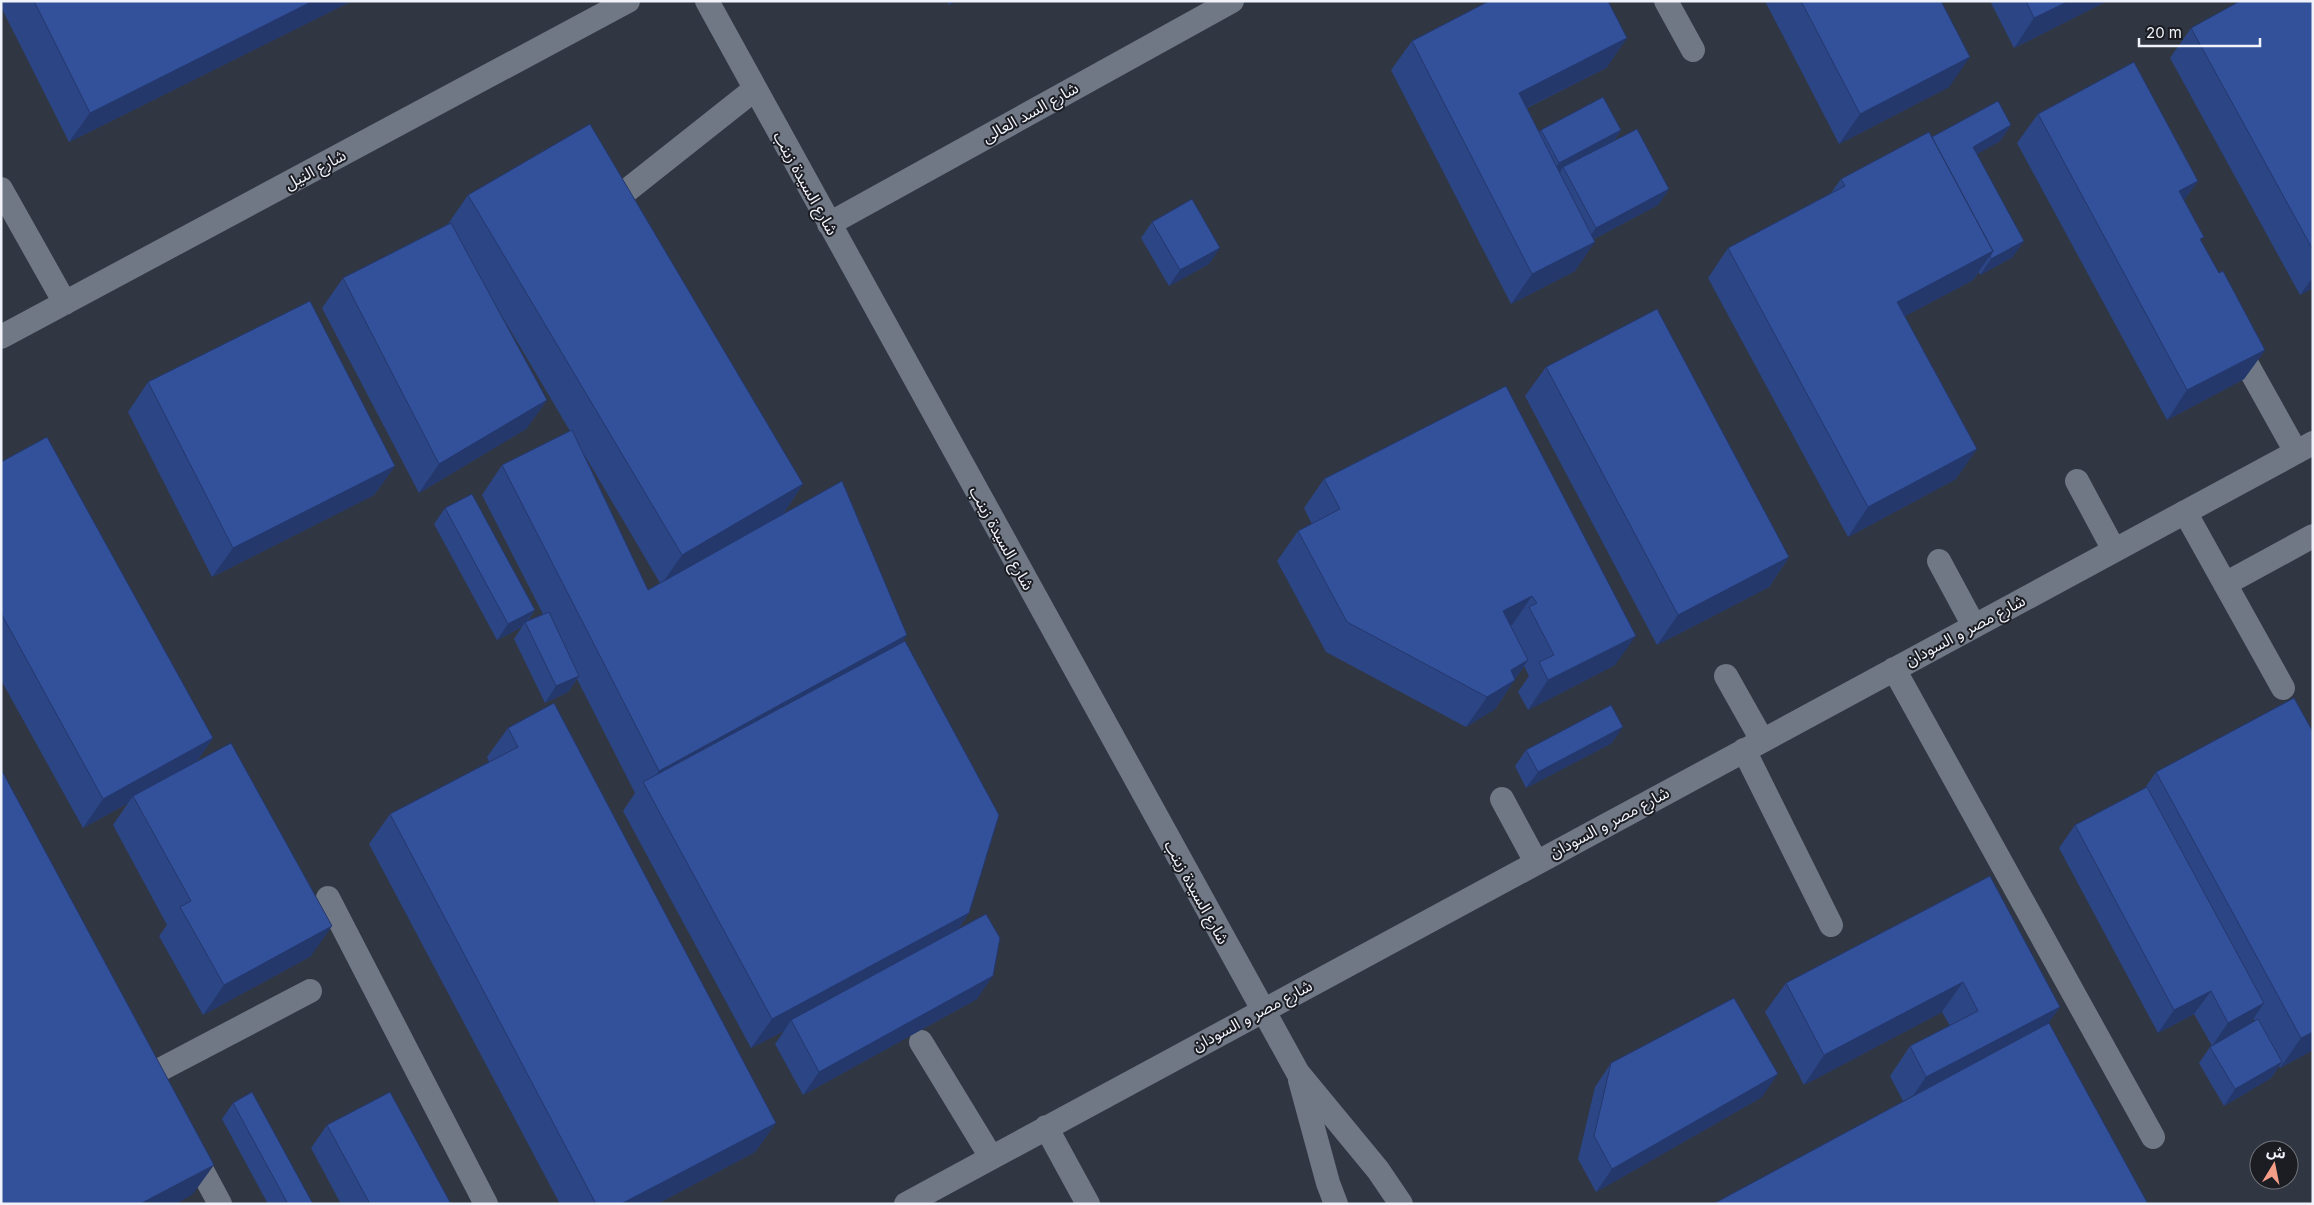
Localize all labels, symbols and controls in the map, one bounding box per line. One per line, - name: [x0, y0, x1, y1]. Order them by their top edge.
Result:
- scale bar: [2139, 15, 2260, 47]
- text: 20 m: [2146, 23, 2182, 42]
- street label: شارع السد العالى: [978, 77, 1083, 149]
- street label: شارع السيدة زينب: [767, 127, 843, 240]
- street label: شارع النيل: [281, 144, 351, 196]
- street label: شارع السيدة زينب: [963, 482, 1039, 595]
- street label: شارع مصر و السودان: [1901, 590, 2030, 673]
- street label: شارع مصر و السودان: [1545, 782, 1674, 865]
- street label: شارع السيدة زينب: [1158, 836, 1234, 949]
- street label: شارع مصر و السودان: [1188, 975, 1317, 1058]
- north arrow: [2249, 1140, 2299, 1190]
- text: ش: [2265, 1142, 2287, 1162]

